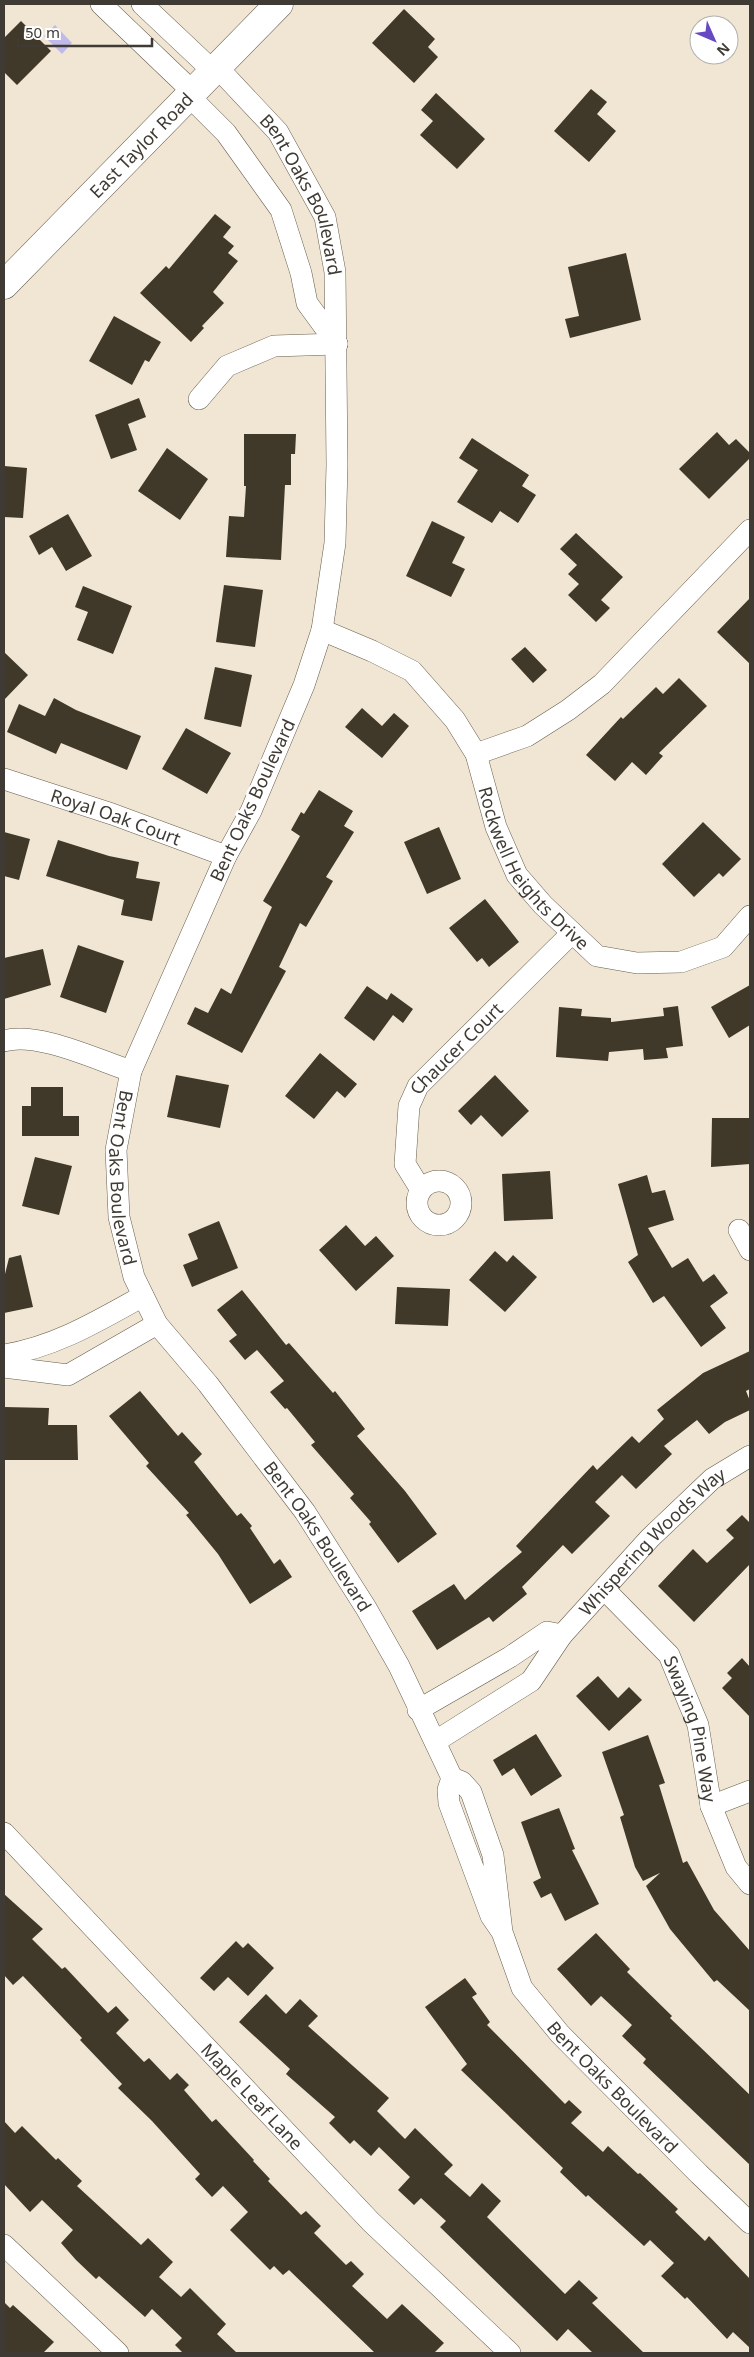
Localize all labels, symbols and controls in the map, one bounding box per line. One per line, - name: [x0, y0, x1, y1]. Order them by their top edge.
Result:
- scale bar: [18, 15, 151, 47]
- north arrow: [689, 15, 739, 65]
- text: 50 m: [25, 22, 60, 42]
- text: N: [713, 39, 734, 60]
- street label: East Taylor Road: [84, 87, 198, 203]
- street label: Bent Oaks Boulevard: [255, 108, 347, 277]
- street label: Bent Oaks Boulevard: [204, 715, 300, 885]
- street label: Royal Oak Court: [48, 783, 185, 851]
- street label: Rockwell Heights Drive: [473, 784, 595, 955]
- street label: Chaucer Court: [404, 996, 508, 1098]
- street label: Bent Oaks Boulevard: [104, 1088, 143, 1268]
- street label: Bent Oaks Boulevard: [259, 1456, 377, 1616]
- street label: Whispering Woods Way: [573, 1461, 730, 1621]
- street label: Swaying Pine Way: [659, 1652, 722, 1805]
- street label: Bent Oaks Boulevard: [542, 2016, 683, 2158]
- street label: Maple Leaf Lane: [196, 2038, 309, 2155]

